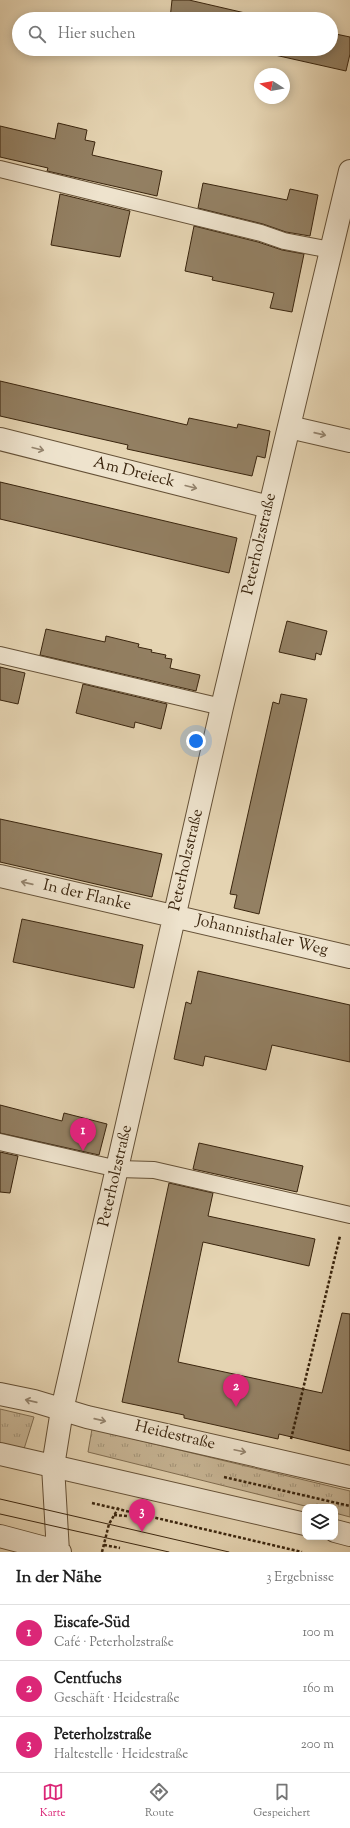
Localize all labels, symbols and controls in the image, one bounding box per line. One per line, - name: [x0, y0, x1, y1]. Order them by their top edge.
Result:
- search box: [12, 12, 338, 56]
- icon: search: [26, 23, 48, 45]
- text: Hier suchen: [58, 24, 136, 45]
- north arrow: [254, 68, 290, 104]
- one-way arrow: [313, 431, 326, 439]
- one-way arrow: [31, 445, 44, 453]
- street label: Am Dreieck: [91, 452, 178, 494]
- one-way arrow: [184, 484, 197, 492]
- street label: Peterholzstraße: [237, 491, 283, 597]
- your location: [186, 731, 206, 751]
- street label: Peterholzstraße: [164, 807, 210, 913]
- street label: In der Flanke: [41, 875, 133, 917]
- one-way arrow: [21, 878, 34, 886]
- street label: Johannisthaler Weg: [193, 909, 330, 962]
- pin: 1: [70, 1118, 96, 1151]
- street label: Peterholzstraße: [93, 1123, 139, 1229]
- pin: 2: [223, 1374, 249, 1407]
- one-way arrow: [25, 1396, 38, 1404]
- one-way arrow: [93, 1416, 106, 1424]
- street label: Heidestraße: [132, 1416, 218, 1456]
- one-way arrow: [234, 1448, 247, 1455]
- pin: 3: [129, 1499, 155, 1532]
- map controls: [302, 1504, 338, 1540]
- button: layers: [302, 1504, 338, 1540]
- text: In der Nähe: [16, 1566, 102, 1590]
- text: 3 Ergebnisse: [266, 1569, 334, 1587]
- text: Eiscafe-Süd: [54, 1613, 130, 1634]
- text: 1: [27, 1624, 31, 1642]
- text: 100 m: [302, 1624, 334, 1642]
- text: Café · Peterholzstraße: [54, 1634, 174, 1652]
- text: Centfuchs: [54, 1669, 122, 1690]
- text: 2: [26, 1680, 32, 1698]
- text: 160 m: [303, 1680, 334, 1698]
- text: Geschäft · Heidestraße: [54, 1690, 180, 1708]
- text: Peterholzstraße: [54, 1725, 152, 1746]
- text: 3: [26, 1736, 32, 1754]
- text: 200 m: [301, 1736, 334, 1754]
- text: Haltestelle · Heidestraße: [54, 1746, 188, 1764]
- tab: Karte: [40, 1781, 66, 1821]
- tab: Route: [145, 1781, 174, 1821]
- tab: Gespeichert: [253, 1781, 310, 1821]

